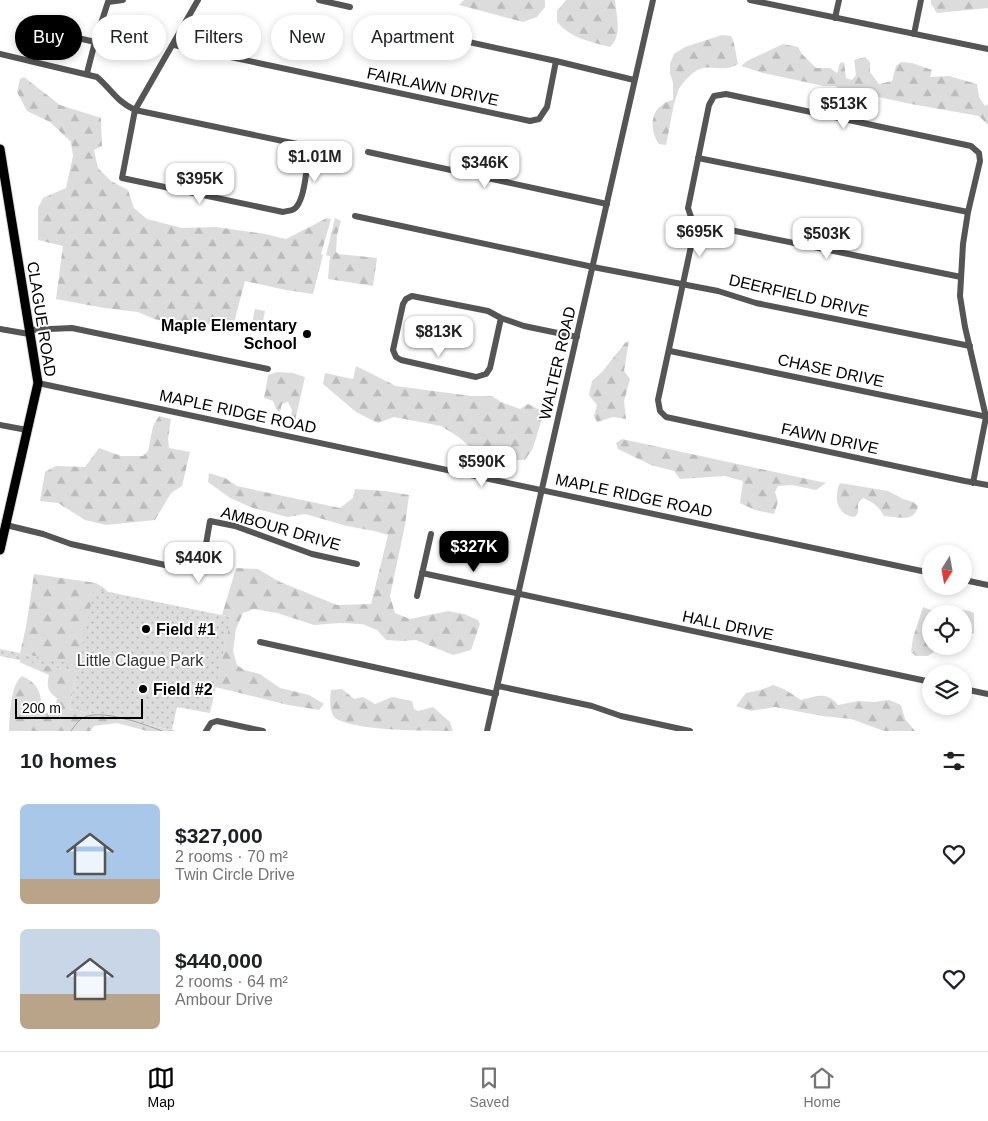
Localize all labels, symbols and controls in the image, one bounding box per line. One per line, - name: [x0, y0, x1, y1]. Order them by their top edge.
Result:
- chip: Buy: [15, 15, 82, 60]
- chip: Rent: [92, 15, 166, 60]
- chip: Filters: [176, 15, 261, 60]
- chip: New: [271, 15, 343, 60]
- chip: Apartment: [353, 15, 472, 60]
- street label: FAIRLAWN DRIVE: [365, 64, 500, 109]
- pin: $513K: [809, 88, 879, 130]
- text: $513K: [820, 95, 868, 112]
- pin: $1.01M: [274, 140, 356, 183]
- pin: $346K: [450, 146, 520, 189]
- text: $1.01M: [288, 148, 342, 165]
- text: $346K: [461, 154, 509, 171]
- pin: $395K: [165, 162, 235, 205]
- text: $395K: [176, 170, 224, 187]
- pin: $695K: [665, 216, 735, 258]
- pin: $503K: [792, 218, 862, 260]
- text: $695K: [676, 223, 724, 240]
- text: $503K: [803, 225, 851, 242]
- street label: CLAGUE ROAD: [24, 260, 59, 378]
- street label: DEERFIELD DRIVE: [727, 271, 871, 320]
- street label: WALTER ROAD: [536, 305, 579, 421]
- pin: $813K: [404, 316, 474, 358]
- place label: Maple Elementary School: [161, 317, 297, 352]
- text: $813K: [415, 323, 463, 340]
- marker: Maple Elementary School: [301, 328, 313, 340]
- street label: CHASE DRIVE: [776, 351, 886, 390]
- street label: MAPLE RIDGE ROAD: [158, 387, 318, 436]
- street label: FAWN DRIVE: [780, 420, 880, 457]
- pin: $590K: [447, 446, 517, 488]
- text: $590K: [458, 453, 506, 470]
- street label: MAPLE RIDGE ROAD: [554, 471, 714, 520]
- street label: AMBOUR DRIVE: [219, 503, 343, 554]
- pin: $327K: [439, 530, 509, 573]
- text: $327K: [450, 538, 498, 555]
- pin: $440K: [164, 542, 234, 584]
- north arrow: [922, 545, 972, 595]
- map controls: [922, 545, 972, 715]
- text: $440K: [175, 549, 223, 566]
- button: locate: [922, 605, 972, 655]
- street label: HALL DRIVE: [681, 608, 775, 643]
- place label: Field #1: [156, 621, 216, 638]
- marker: Field #1: [140, 623, 152, 635]
- park label: Little Clague Park: [77, 652, 204, 669]
- button: layers: [922, 665, 972, 715]
- place label: Field #2: [153, 681, 213, 698]
- marker: Field #2: [137, 683, 149, 695]
- scale bar: [15, 696, 142, 719]
- text: 200 m: [22, 700, 61, 716]
- icon: filters: [940, 747, 968, 775]
- text: 10 homes: [20, 749, 117, 772]
- icon: home: [60, 824, 120, 884]
- text: $327,000: [175, 824, 263, 847]
- icon: heart: [940, 840, 968, 868]
- text: 2 rooms · 70 m²: [175, 848, 288, 865]
- text: Twin Circle Drive: [175, 866, 295, 883]
- icon: home: [60, 949, 120, 1009]
- text: $440,000: [175, 949, 263, 972]
- icon: heart: [940, 965, 968, 993]
- text: 2 rooms · 64 m²: [175, 973, 288, 990]
- text: Ambour Drive: [175, 991, 273, 1008]
- tab: Map: [147, 1064, 175, 1110]
- tab: Saved: [469, 1064, 509, 1110]
- tab: Home: [803, 1064, 841, 1110]

